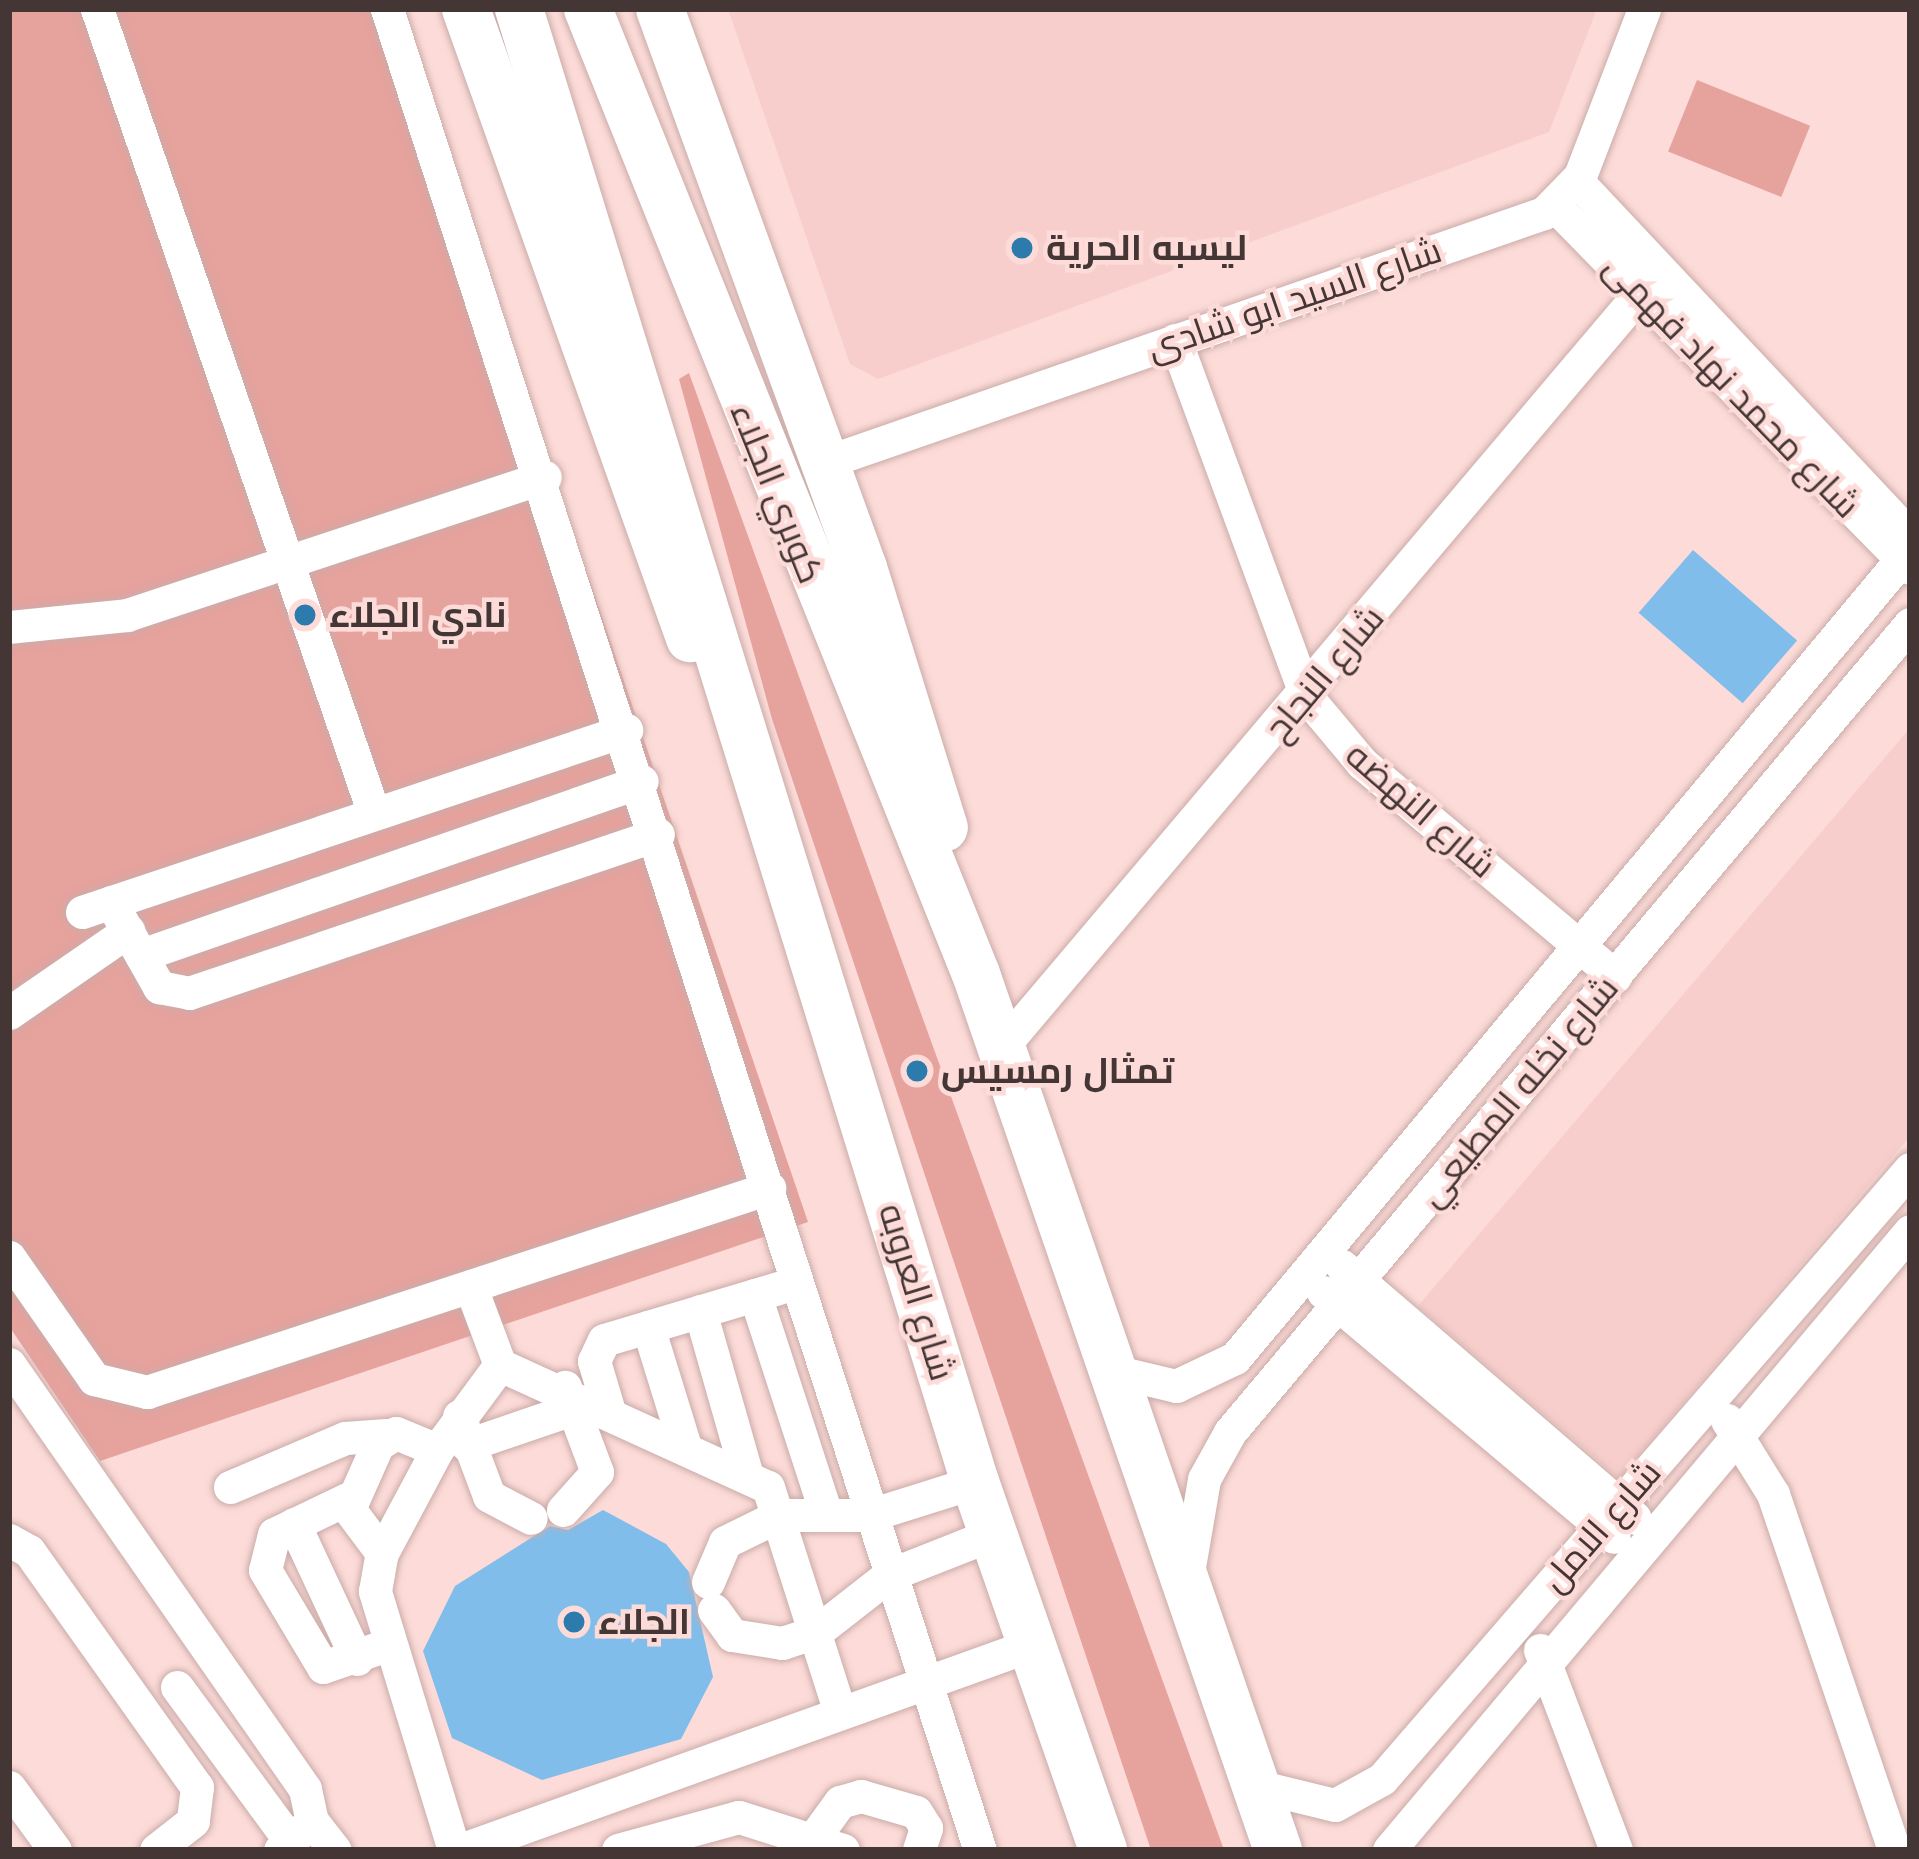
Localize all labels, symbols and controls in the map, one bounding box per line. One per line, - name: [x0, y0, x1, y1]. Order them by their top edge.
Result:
- place label: ليسبه الحرية: [1046, 226, 1247, 270]
- street label: شارع السيد ابو شادى: [1141, 228, 1447, 370]
- marker: ليسبه الحرية: [1009, 235, 1035, 261]
- street label: شارع محمد نهاد فهمى: [1595, 245, 1869, 527]
- street label: كوبري الجلاء: [721, 397, 833, 589]
- place label: نادي الجلاء: [329, 593, 507, 637]
- street label: شارع النجاح: [1255, 597, 1393, 749]
- marker: نادي الجلاء: [292, 602, 318, 628]
- street label: شارع النهضه: [1337, 733, 1505, 887]
- street label: شارع نخله المطيعي: [1409, 967, 1627, 1215]
- place label: تمثال رمسيس: [941, 1049, 1174, 1093]
- marker: تمثال رمسيس: [904, 1058, 930, 1084]
- street label: شارع العروبه: [870, 1198, 964, 1386]
- street label: شارع الامل: [1532, 1451, 1670, 1601]
- place label: الجلاء: [598, 1600, 690, 1644]
- marker: الجلاء: [561, 1609, 587, 1635]

